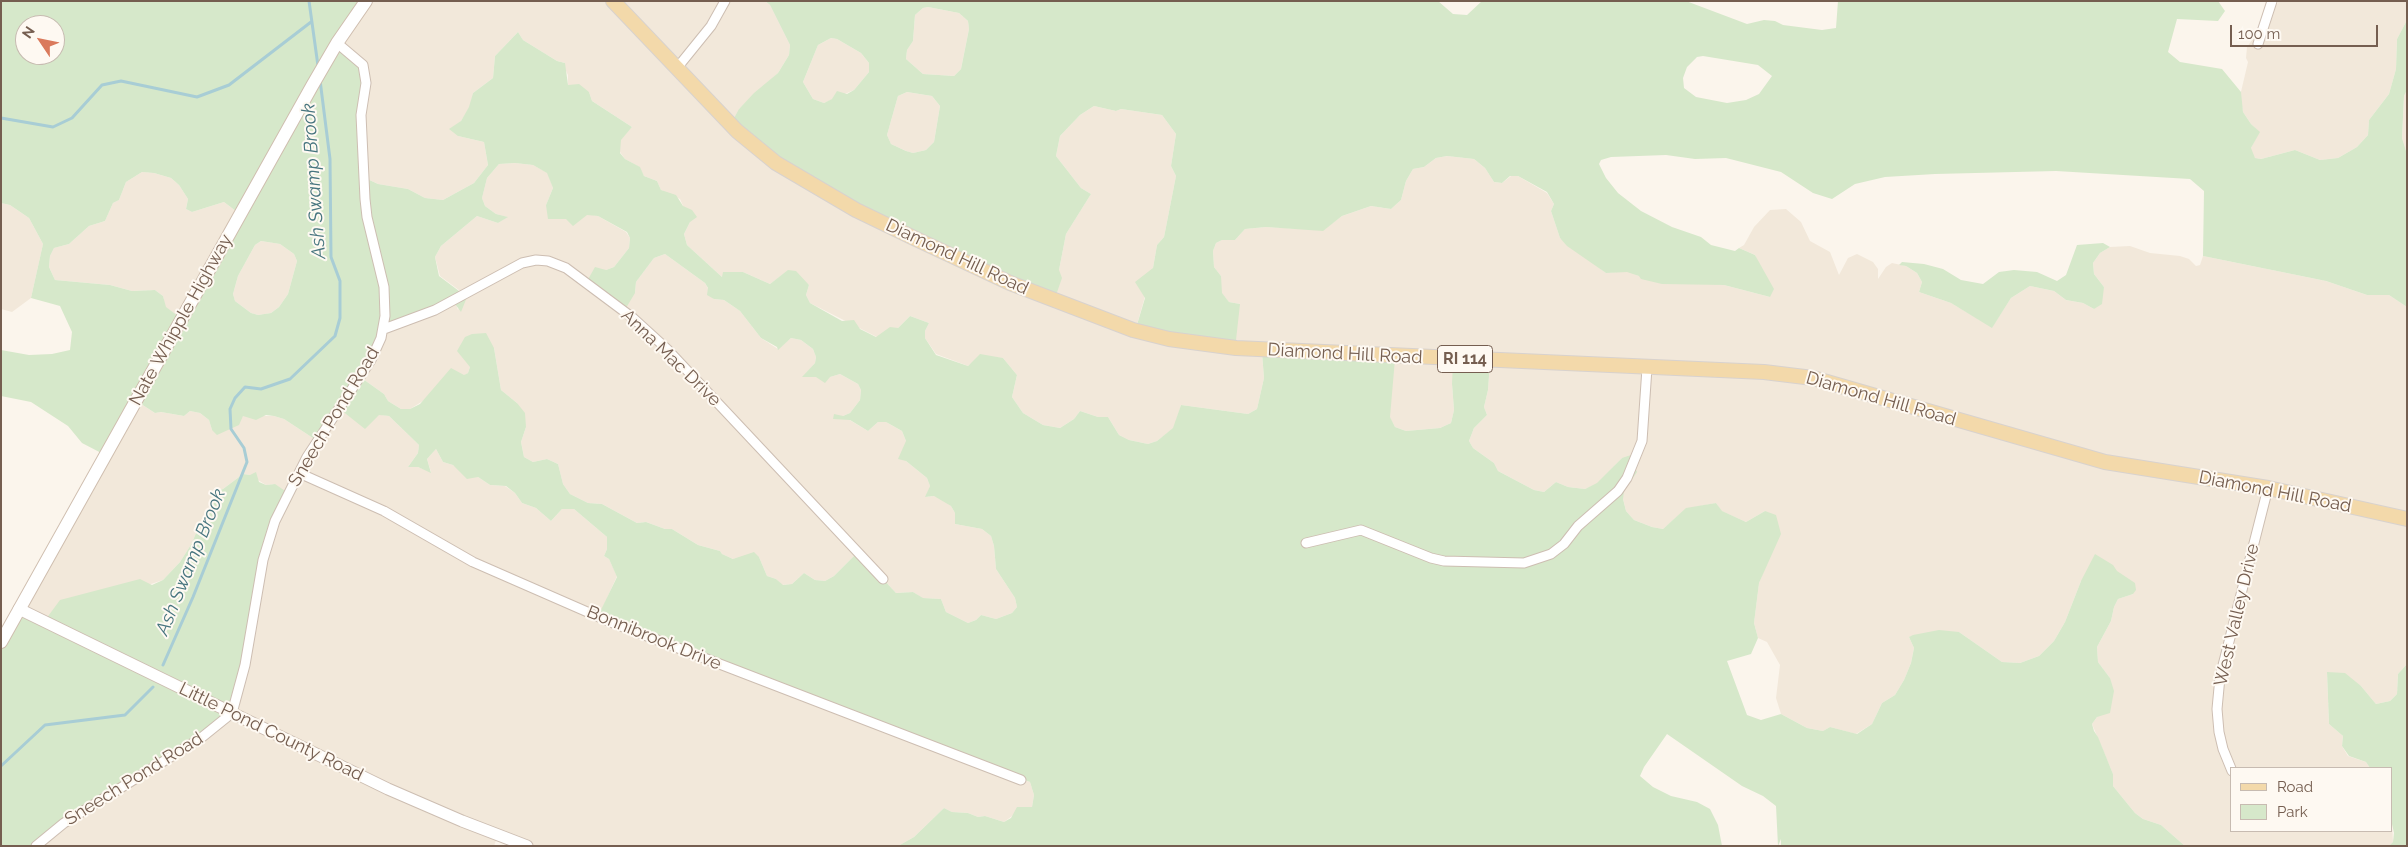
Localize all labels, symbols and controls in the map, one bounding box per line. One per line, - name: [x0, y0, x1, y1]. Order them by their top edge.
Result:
- north arrow: [15, 15, 65, 65]
- scale bar: [2233, 15, 2380, 47]
- text: N: [19, 23, 38, 41]
- text: 100 m: [2238, 25, 2280, 43]
- water label: Ash Swamp Brook: [297, 102, 331, 260]
- street label: Diamond Hill Road: [882, 214, 1032, 300]
- street label: Nate Whipple Highway: [125, 231, 237, 409]
- street label: Anna Mac Drive: [617, 305, 725, 411]
- street label: Diamond Hill Road: [1267, 339, 1423, 369]
- street label: Sneech Pond Road: [284, 343, 384, 491]
- road number: RI 114: [1438, 346, 1492, 372]
- street label: Diamond Hill Road: [1804, 367, 1958, 431]
- street label: Diamond Hill Road: [2197, 467, 2353, 517]
- water label: Ash Swamp Brook: [151, 485, 231, 639]
- street label: West Valley Drive: [2210, 541, 2264, 689]
- street label: Bonnibrook Drive: [584, 601, 724, 675]
- street label: Little Pond County Road: [175, 678, 367, 786]
- street label: Sneech Pond Road: [61, 728, 207, 830]
- legend: [2230, 767, 2393, 832]
- text: Road: [2277, 778, 2313, 796]
- text: Park: [2277, 803, 2308, 821]

